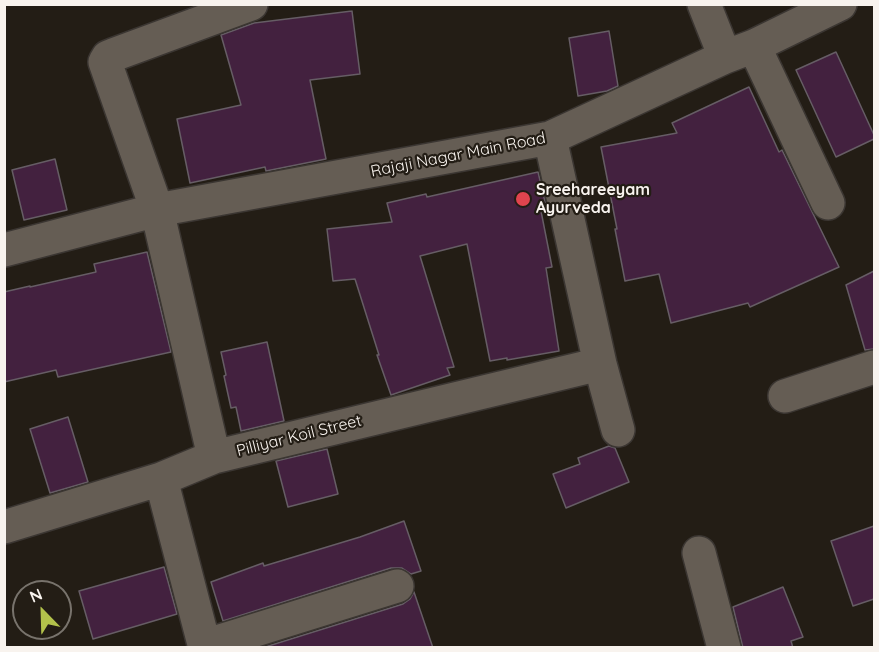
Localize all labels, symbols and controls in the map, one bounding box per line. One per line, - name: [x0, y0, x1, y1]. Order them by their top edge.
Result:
- street label: Rajaji Nagar Main Road: [369, 129, 547, 181]
- place label: Sreehareeyam Ayurveda: [536, 180, 650, 218]
- marker: Sreehareeyam Ayurveda: [514, 190, 532, 208]
- street label: Pilliyar Koil Street: [234, 411, 364, 461]
- north arrow: [12, 580, 72, 640]
- text: N: [26, 584, 45, 607]

